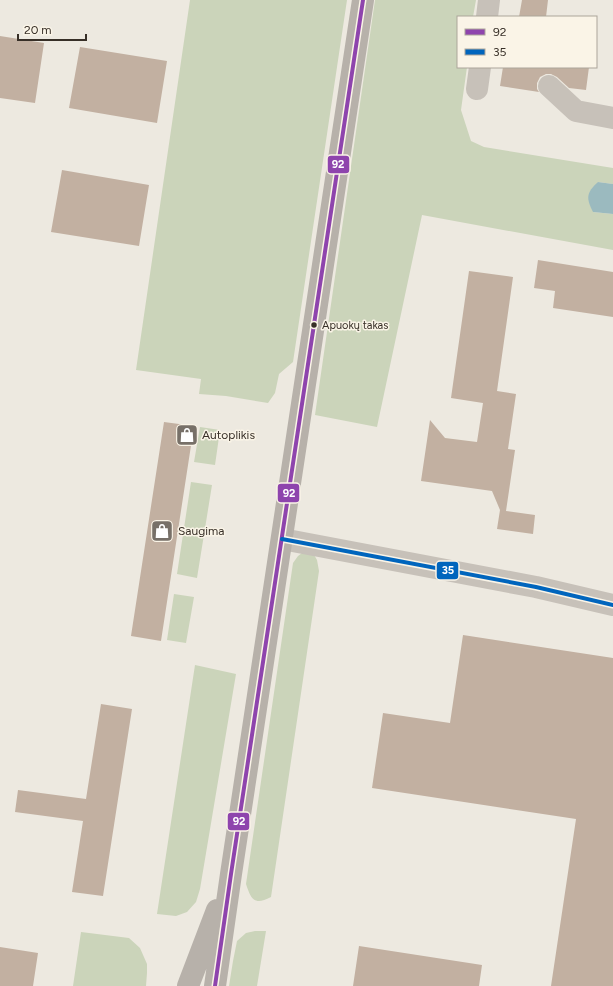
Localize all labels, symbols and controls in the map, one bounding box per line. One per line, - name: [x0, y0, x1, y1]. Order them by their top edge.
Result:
- scale bar: [18, 16, 86, 42]
- legend: [457, 16, 597, 68]
- text: 20 m: [24, 23, 52, 37]
- text: 92: [493, 25, 507, 39]
- text: 35: [493, 45, 507, 59]
- line badge: 92: [327, 155, 350, 174]
- text: 92: [332, 158, 344, 171]
- place label: Apuokų takas: [322, 319, 388, 332]
- marker: Apuokų takas: [309, 320, 319, 330]
- shop icon: Autoplikis: [174, 422, 200, 448]
- place label: Autoplikis: [202, 428, 255, 442]
- line badge: 92: [277, 483, 300, 503]
- text: 92: [283, 487, 295, 500]
- shop icon: Saugima: [149, 518, 175, 544]
- place label: Saugima: [178, 524, 224, 538]
- line badge: 35: [436, 561, 459, 580]
- text: 35: [442, 564, 454, 577]
- line badge: 92: [227, 812, 250, 831]
- text: 92: [233, 815, 245, 828]

